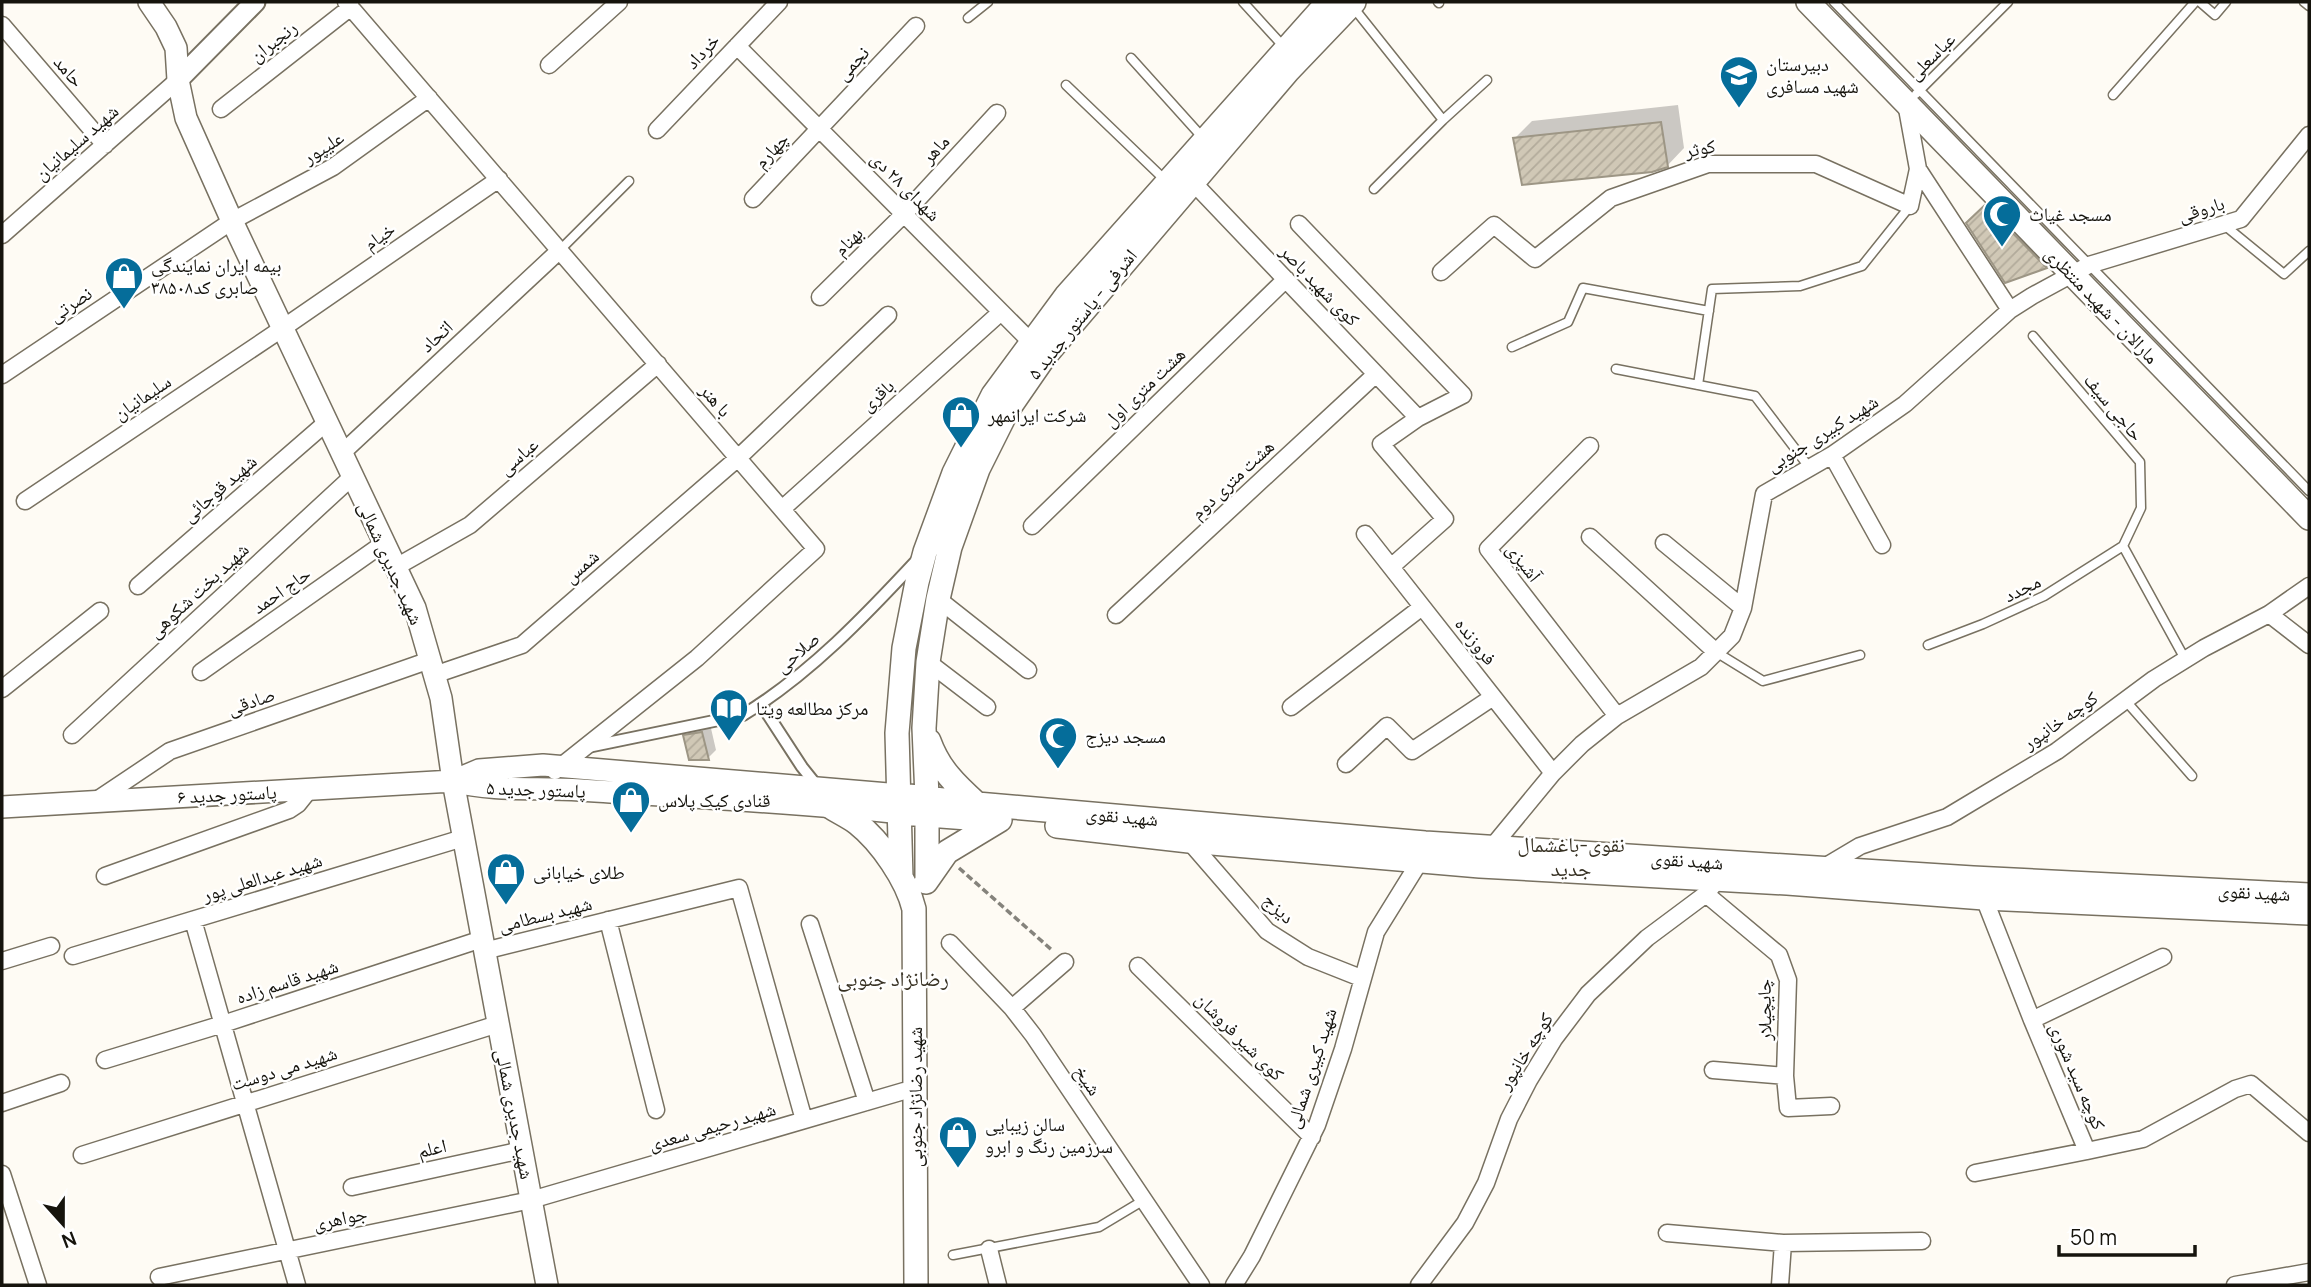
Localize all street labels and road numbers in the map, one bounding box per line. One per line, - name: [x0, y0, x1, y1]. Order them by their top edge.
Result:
- street label: رنجبران: [244, 14, 302, 68]
- street label: عباسعلی: [1901, 26, 1961, 86]
- street label: خرداد: [679, 28, 725, 74]
- street label: نجمی: [829, 40, 875, 86]
- street label: حامد: [48, 49, 90, 93]
- street label: شهید سلیمانیان: [28, 98, 124, 186]
- street label: علیپور: [297, 124, 349, 170]
- street label: چهارم: [748, 126, 795, 174]
- street label: ماهر: [914, 129, 955, 170]
- street label: کوثر: [1681, 132, 1718, 164]
- street label: شهدای ۲۸ دی: [865, 145, 947, 227]
- street label: باروقی: [2175, 190, 2227, 228]
- street label: خیام: [358, 216, 401, 257]
- street label: بهنام: [827, 220, 869, 262]
- street label: کوی شهید باصر: [1274, 238, 1366, 332]
- street label: مارالان - شهید منتظری: [2039, 241, 2165, 369]
- street label: اشرفی - پاستور جدید ۵: [1021, 243, 1143, 385]
- street label: نصرتی: [43, 280, 97, 328]
- street label: اتحاد: [414, 314, 458, 358]
- street label: هشت متری اول: [1097, 341, 1191, 433]
- street label: سلیمانیان: [108, 368, 176, 426]
- street label: حاجی سیف: [2078, 368, 2150, 446]
- street label: باقری: [854, 373, 900, 417]
- street label: با هنر: [693, 377, 738, 422]
- street label: شهید کبیری جنوبی: [1761, 388, 1883, 478]
- street label: عباسی: [492, 431, 544, 481]
- street label: هشت متری دوم: [1184, 433, 1280, 526]
- street label: شهید قوجائی: [176, 448, 262, 528]
- street label: شهید جدیری شمالی: [352, 497, 430, 629]
- street label: شهید بخت شکوهی: [142, 536, 254, 644]
- street label: آشپزی: [1500, 537, 1548, 588]
- street label: شمس: [557, 543, 605, 589]
- street label: حاج احمد: [246, 560, 316, 620]
- street label: مجدد: [1999, 568, 2045, 608]
- street label: فروزنده: [1449, 612, 1503, 670]
- street label: صلاحی: [769, 625, 825, 679]
- street label: صادقی: [224, 681, 278, 721]
- street label: کوچه خانپور: [2016, 684, 2103, 756]
- street label: پاستور جدید ۵: [486, 774, 586, 804]
- street label: پاستور جدید ۶: [177, 778, 277, 810]
- street label: شهید نقوی: [1085, 800, 1159, 832]
- street label: شهید نقوی: [1650, 844, 1724, 876]
- street label: شهید عبدالعلی پور: [198, 846, 325, 908]
- street label: شهید نقوی: [2217, 877, 2291, 907]
- street label: دیزج: [1258, 887, 1300, 929]
- street label: شهید بسطامی: [495, 890, 595, 938]
- street label: شهید قاسم زاده: [233, 952, 341, 1010]
- street label: چایچیلار: [1750, 979, 1778, 1042]
- street label: کوی شیر فروشان: [1190, 986, 1290, 1086]
- street label: شهید کبیری شمالی: [1279, 1004, 1343, 1132]
- street label: کوچه خانپور: [1491, 1007, 1559, 1095]
- street label: کوچه سید شوری: [2044, 1019, 2112, 1134]
- street label: شهید رضانژاد جنوبی: [902, 1027, 928, 1167]
- street label: شهید می دوست: [228, 1040, 340, 1096]
- street label: شهید جدیری شمالی: [490, 1047, 540, 1181]
- street label: شیخ: [1068, 1059, 1108, 1101]
- street label: شهید رحیمی سعدی: [645, 1095, 779, 1157]
- street label: اعلم: [415, 1132, 449, 1164]
- street label: جواهری: [311, 1200, 369, 1236]

